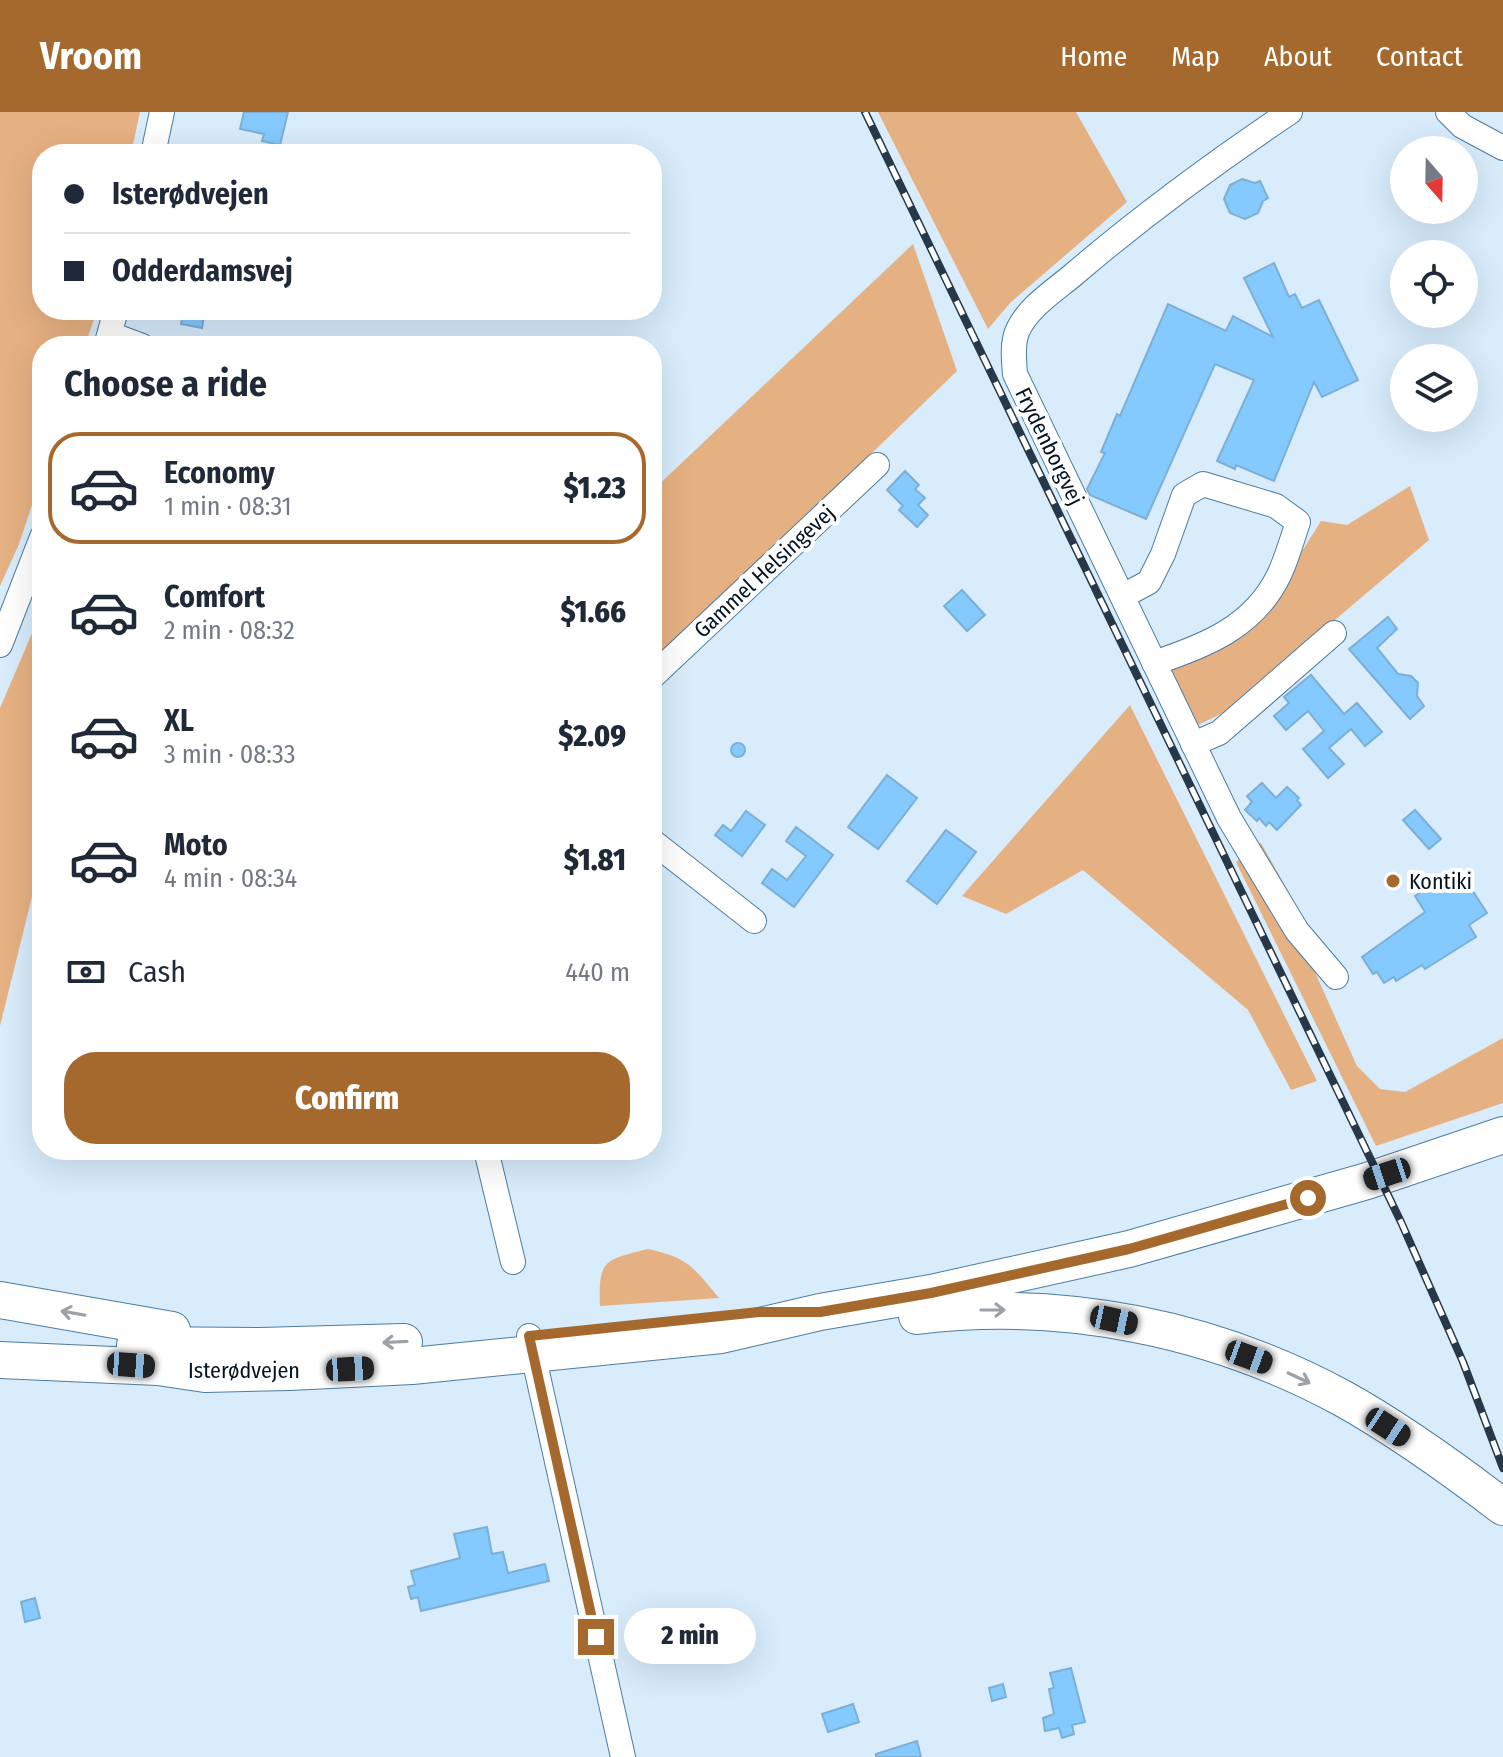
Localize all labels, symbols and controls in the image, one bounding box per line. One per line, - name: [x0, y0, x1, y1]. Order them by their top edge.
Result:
- text: Vroom: [40, 33, 142, 79]
- text: Home: [1060, 40, 1127, 73]
- text: Map: [1171, 40, 1220, 73]
- text: About: [1264, 40, 1332, 73]
- text: Contact: [1376, 40, 1463, 73]
- north arrow: [1390, 136, 1478, 224]
- map controls: [1390, 136, 1478, 432]
- text: Isterødvejen: [112, 176, 269, 212]
- button: locate: [1390, 240, 1478, 328]
- text: Odderdamsvej: [112, 253, 293, 289]
- button: layers: [1390, 344, 1478, 432]
- text: Choose a ride: [64, 362, 267, 406]
- street label: Frydenborgvej: [1009, 383, 1090, 509]
- icon: car: [68, 452, 140, 524]
- text: Economy: [164, 455, 275, 491]
- text: $1.23: [564, 470, 626, 506]
- text: 1 min · 08:31: [164, 491, 292, 522]
- street label: Gammel Helsingevej: [688, 499, 840, 643]
- icon: car: [68, 576, 140, 648]
- text: Comfort: [164, 579, 265, 615]
- text: $1.66: [560, 594, 626, 630]
- text: 2 min · 08:32: [164, 615, 295, 646]
- icon: car: [68, 700, 140, 772]
- text: XL: [164, 703, 194, 739]
- text: $2.09: [558, 718, 626, 754]
- text: 3 min · 08:33: [164, 739, 296, 770]
- icon: car: [68, 824, 140, 896]
- text: Moto: [164, 827, 228, 863]
- text: $1.81: [564, 842, 626, 878]
- text: 4 min · 08:34: [164, 863, 297, 894]
- place label: Kontiki: [1409, 868, 1472, 895]
- marker: Kontiki: [1384, 872, 1402, 890]
- icon: cash: [64, 950, 108, 994]
- text: Cash: [128, 954, 186, 990]
- text: 440 m: [565, 957, 630, 988]
- button: Confirm: [64, 1052, 630, 1144]
- car: [1360, 1155, 1414, 1193]
- route start: [1290, 1180, 1326, 1216]
- one-way arrow: [979, 1302, 1006, 1318]
- car: [1088, 1303, 1140, 1337]
- one-way arrow: [61, 1305, 86, 1320]
- one-way arrow: [382, 1335, 409, 1350]
- car: [1222, 1338, 1276, 1376]
- car: [106, 1351, 156, 1379]
- car: [325, 1356, 375, 1382]
- street label: Isterødvejen: [188, 1357, 300, 1384]
- one-way arrow: [1287, 1371, 1311, 1386]
- car: [1361, 1404, 1415, 1450]
- callout: 2 min: [624, 1609, 756, 1665]
- route end: [578, 1619, 614, 1655]
- text: 2 min: [661, 1620, 719, 1651]

